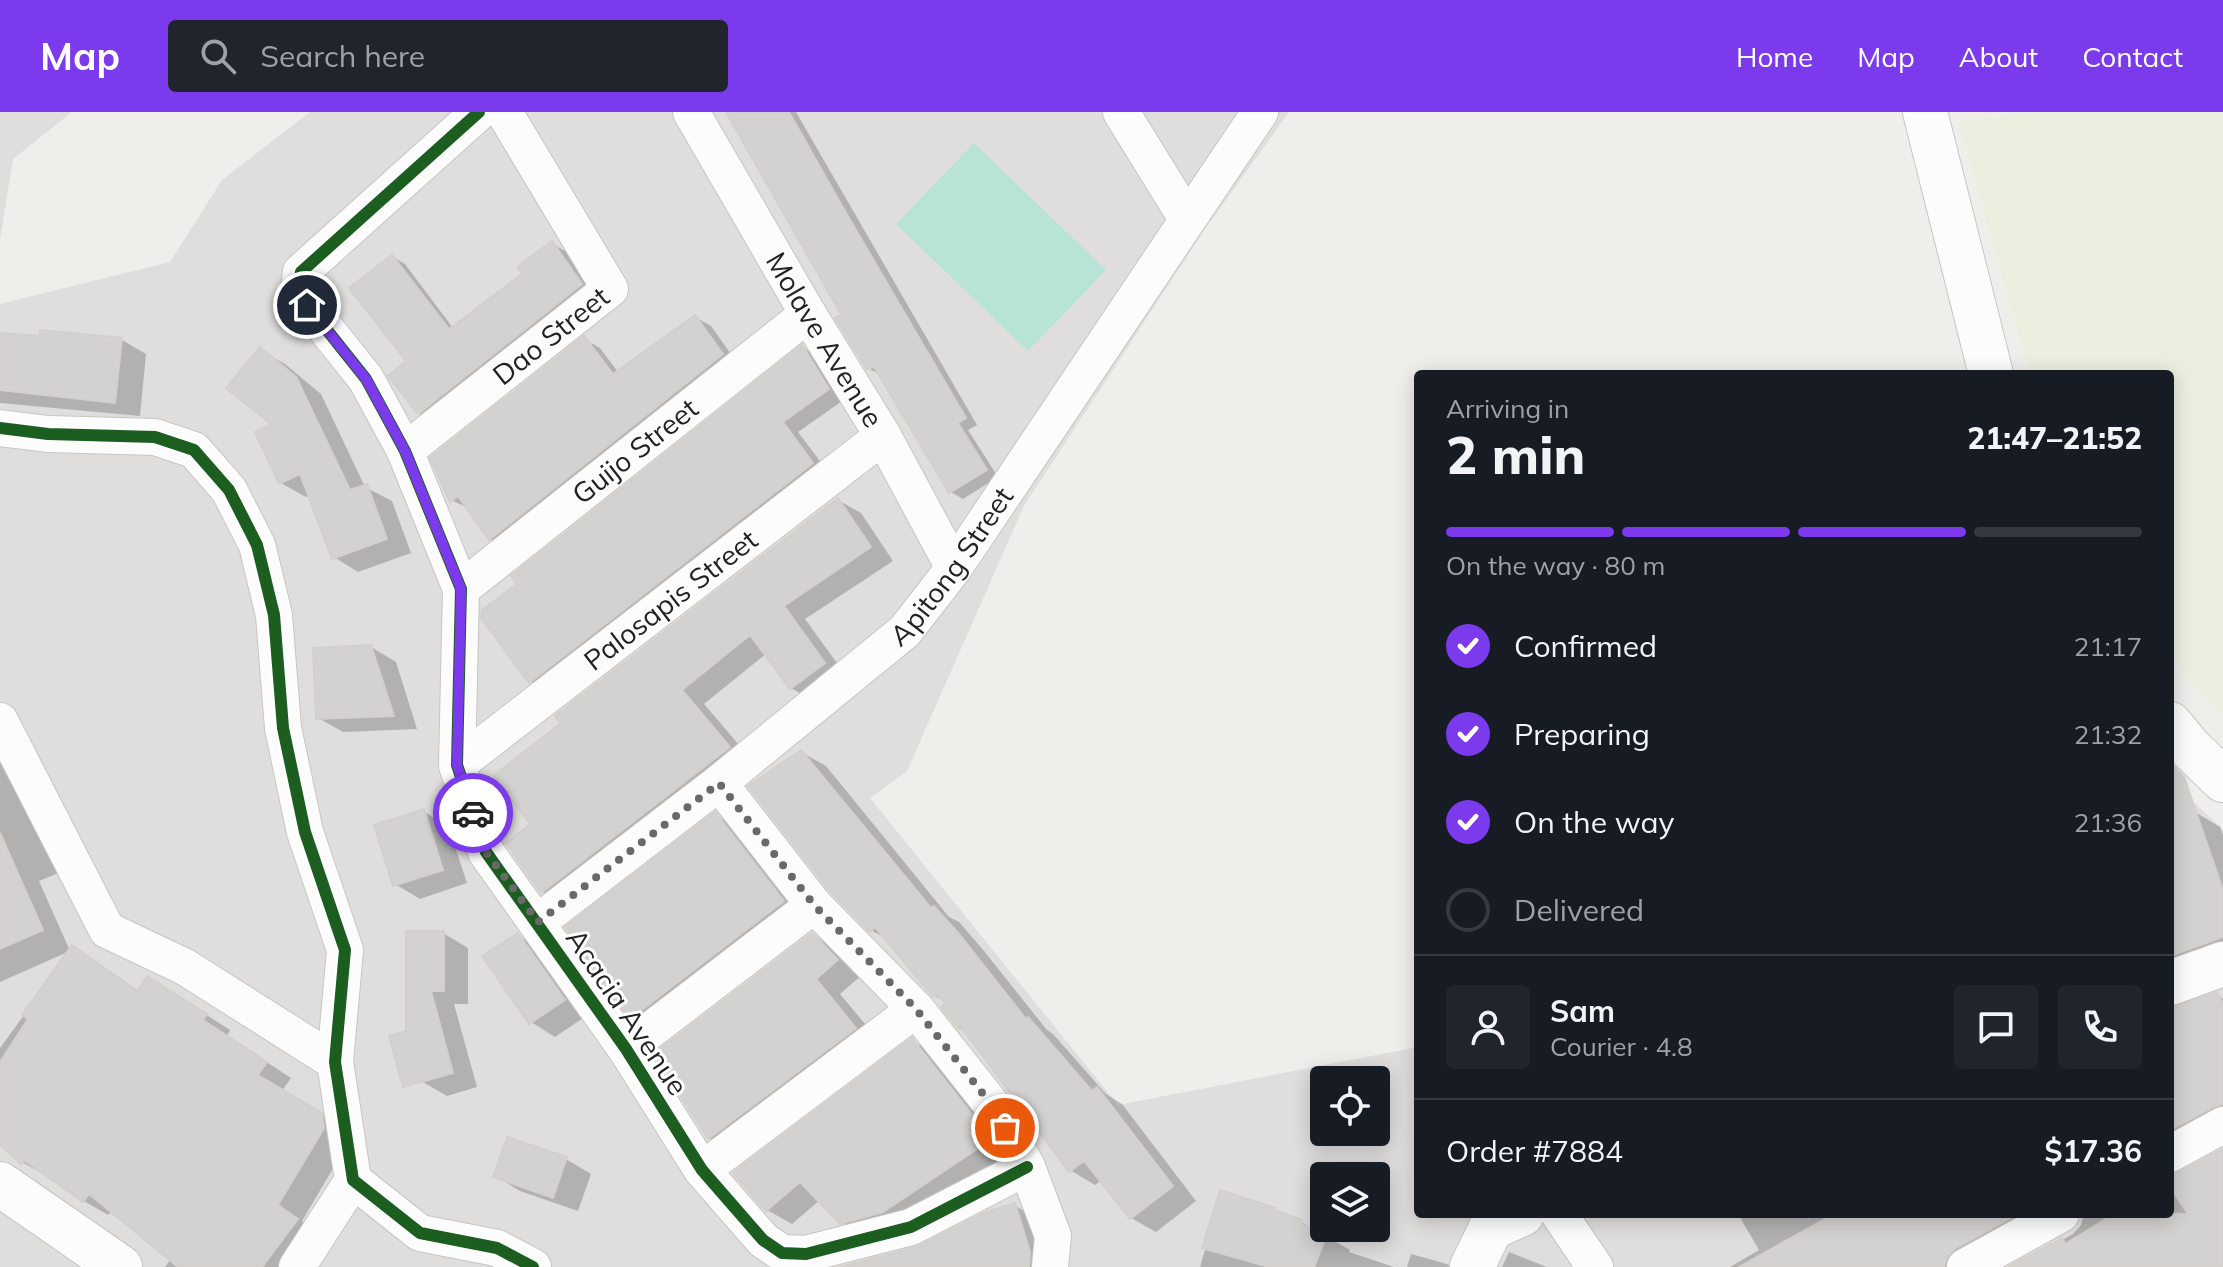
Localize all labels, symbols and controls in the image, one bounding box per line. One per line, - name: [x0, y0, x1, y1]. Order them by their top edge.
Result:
- search box: [168, 20, 728, 92]
- text: Map: [40, 32, 120, 80]
- icon: search: [196, 34, 240, 78]
- text: Search here: [260, 37, 425, 75]
- text: Home: [1736, 39, 1813, 74]
- text: Map: [1857, 39, 1915, 74]
- text: About: [1959, 39, 2038, 74]
- text: Contact: [2082, 39, 2183, 74]
- street label: Molave Avenue: [759, 246, 891, 433]
- pin: [273, 271, 341, 339]
- street label: Dao Street: [485, 278, 616, 392]
- icon: home: [285, 283, 329, 327]
- street label: Guijo Street: [565, 390, 705, 511]
- text: Arriving in: [1446, 392, 1569, 425]
- text: 21:47–21:52: [1967, 419, 2142, 457]
- text: 2 min: [1446, 422, 1585, 487]
- street label: Apitong Street: [882, 480, 1020, 653]
- street label: Palosapis Street: [577, 521, 764, 678]
- text: On the way · 80 m: [1446, 549, 1665, 582]
- icon: check: [1446, 624, 1490, 668]
- text: Confirmed: [1514, 627, 1657, 665]
- text: 21:17: [2074, 630, 2142, 663]
- icon: check: [1446, 712, 1490, 756]
- text: Preparing: [1514, 715, 1650, 753]
- text: 21:32: [2074, 718, 2142, 751]
- courier: [433, 773, 513, 853]
- icon: car: [451, 791, 495, 835]
- icon: check: [1446, 800, 1490, 844]
- text: On the way: [1514, 803, 1674, 841]
- text: 21:36: [2074, 806, 2142, 839]
- text: Delivered: [1514, 891, 1644, 929]
- street label: Acacia Avenue: [559, 922, 696, 1102]
- button: person: [1446, 985, 1530, 1069]
- button: chat: [1954, 985, 2038, 1069]
- button: phone: [2058, 985, 2142, 1069]
- text: Sam: [1550, 992, 1615, 1030]
- text: Courier · 4.8: [1550, 1030, 1693, 1063]
- map controls: [1310, 1066, 1390, 1242]
- button: locate: [1310, 1066, 1390, 1146]
- pin: [971, 1094, 1039, 1162]
- icon: bag: [983, 1106, 1027, 1150]
- text: Order #7884: [1446, 1132, 1623, 1170]
- text: $17.36: [2045, 1132, 2142, 1170]
- button: layers: [1310, 1162, 1390, 1242]

